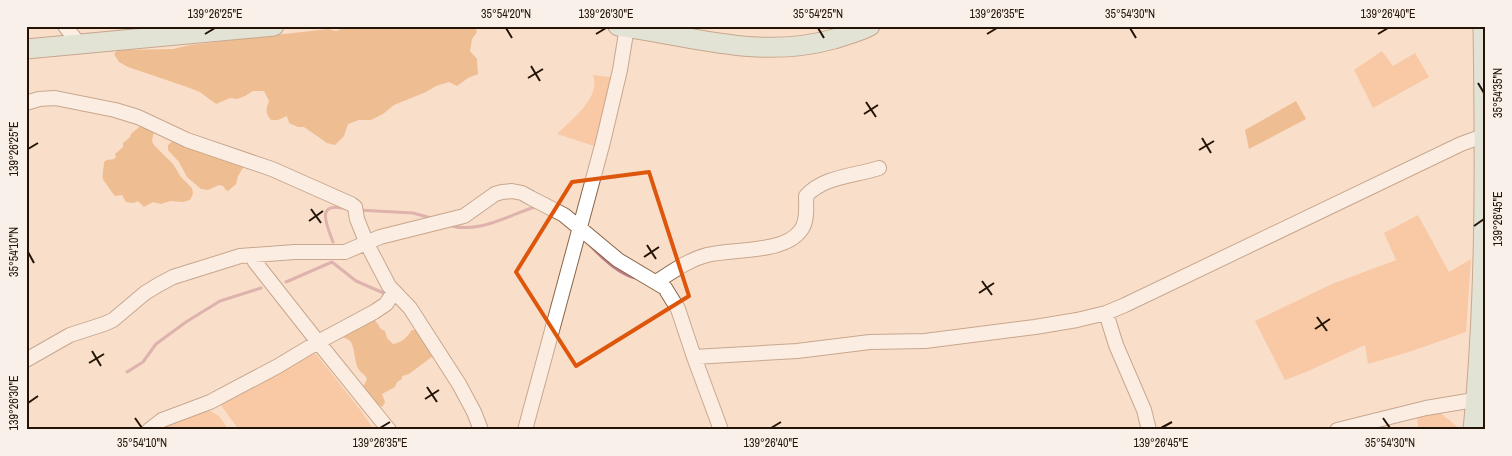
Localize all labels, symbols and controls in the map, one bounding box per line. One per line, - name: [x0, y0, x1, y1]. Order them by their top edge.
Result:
- text: 139°26'25"E: [187, 6, 243, 22]
- text: 35°54'20"N: [481, 6, 531, 22]
- text: 139°26'30"E: [578, 6, 634, 22]
- text: 35°54'25"N: [793, 6, 843, 22]
- text: 139°26'35"E: [969, 6, 1025, 22]
- text: 35°54'30"N: [1105, 6, 1155, 22]
- text: 139°26'40"E: [1360, 6, 1416, 22]
- text: 35°54'35"N: [1490, 68, 1506, 118]
- text: 139°26'25"E: [6, 121, 22, 177]
- text: 139°26'45"E: [1490, 191, 1506, 247]
- text: 35°54'10"N: [6, 227, 22, 277]
- text: 139°26'30"E: [6, 375, 22, 431]
- text: 35°54'10"N: [117, 435, 167, 451]
- text: 139°26'35"E: [352, 435, 408, 451]
- text: 139°26'40"E: [743, 435, 799, 451]
- text: 139°26'45"E: [1133, 435, 1189, 451]
- text: 35°54'30"N: [1365, 435, 1415, 451]

